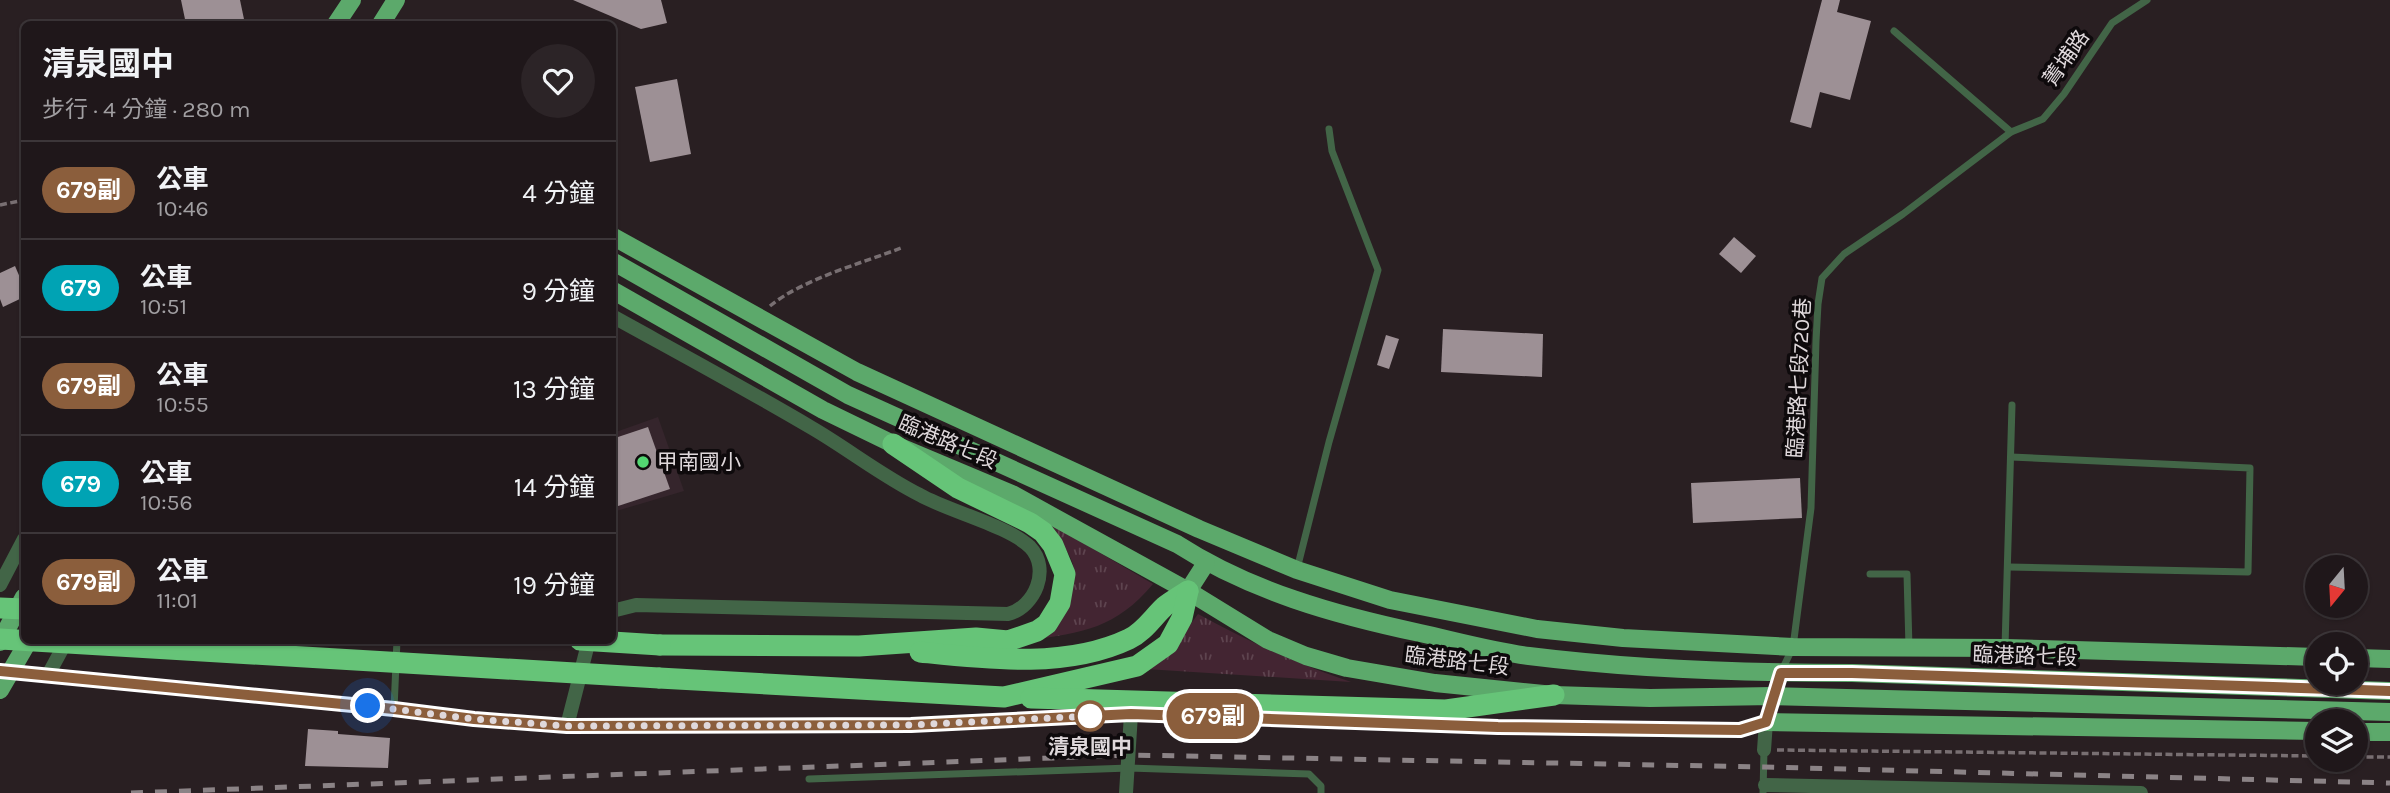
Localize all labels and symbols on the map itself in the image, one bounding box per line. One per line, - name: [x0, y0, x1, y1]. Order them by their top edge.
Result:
- street label: 菁埔路: [2038, 25, 2094, 91]
- street label: 臨港路七段720巷: [1783, 297, 1815, 459]
- street label: 臨港路七段: [895, 410, 1001, 474]
- place label: 甲南國小: [657, 450, 741, 474]
- marker: 甲南國小: [635, 454, 651, 470]
- north arrow: [2305, 555, 2368, 618]
- street label: 臨港路七段: [1972, 642, 2078, 670]
- street label: 臨港路七段: [1403, 643, 1511, 679]
- your location: [350, 688, 385, 723]
- line badge: 679副: [1164, 693, 1262, 739]
- marker: 清泉國中: [1075, 701, 1105, 731]
- place label: 清泉國中: [1048, 735, 1132, 759]

